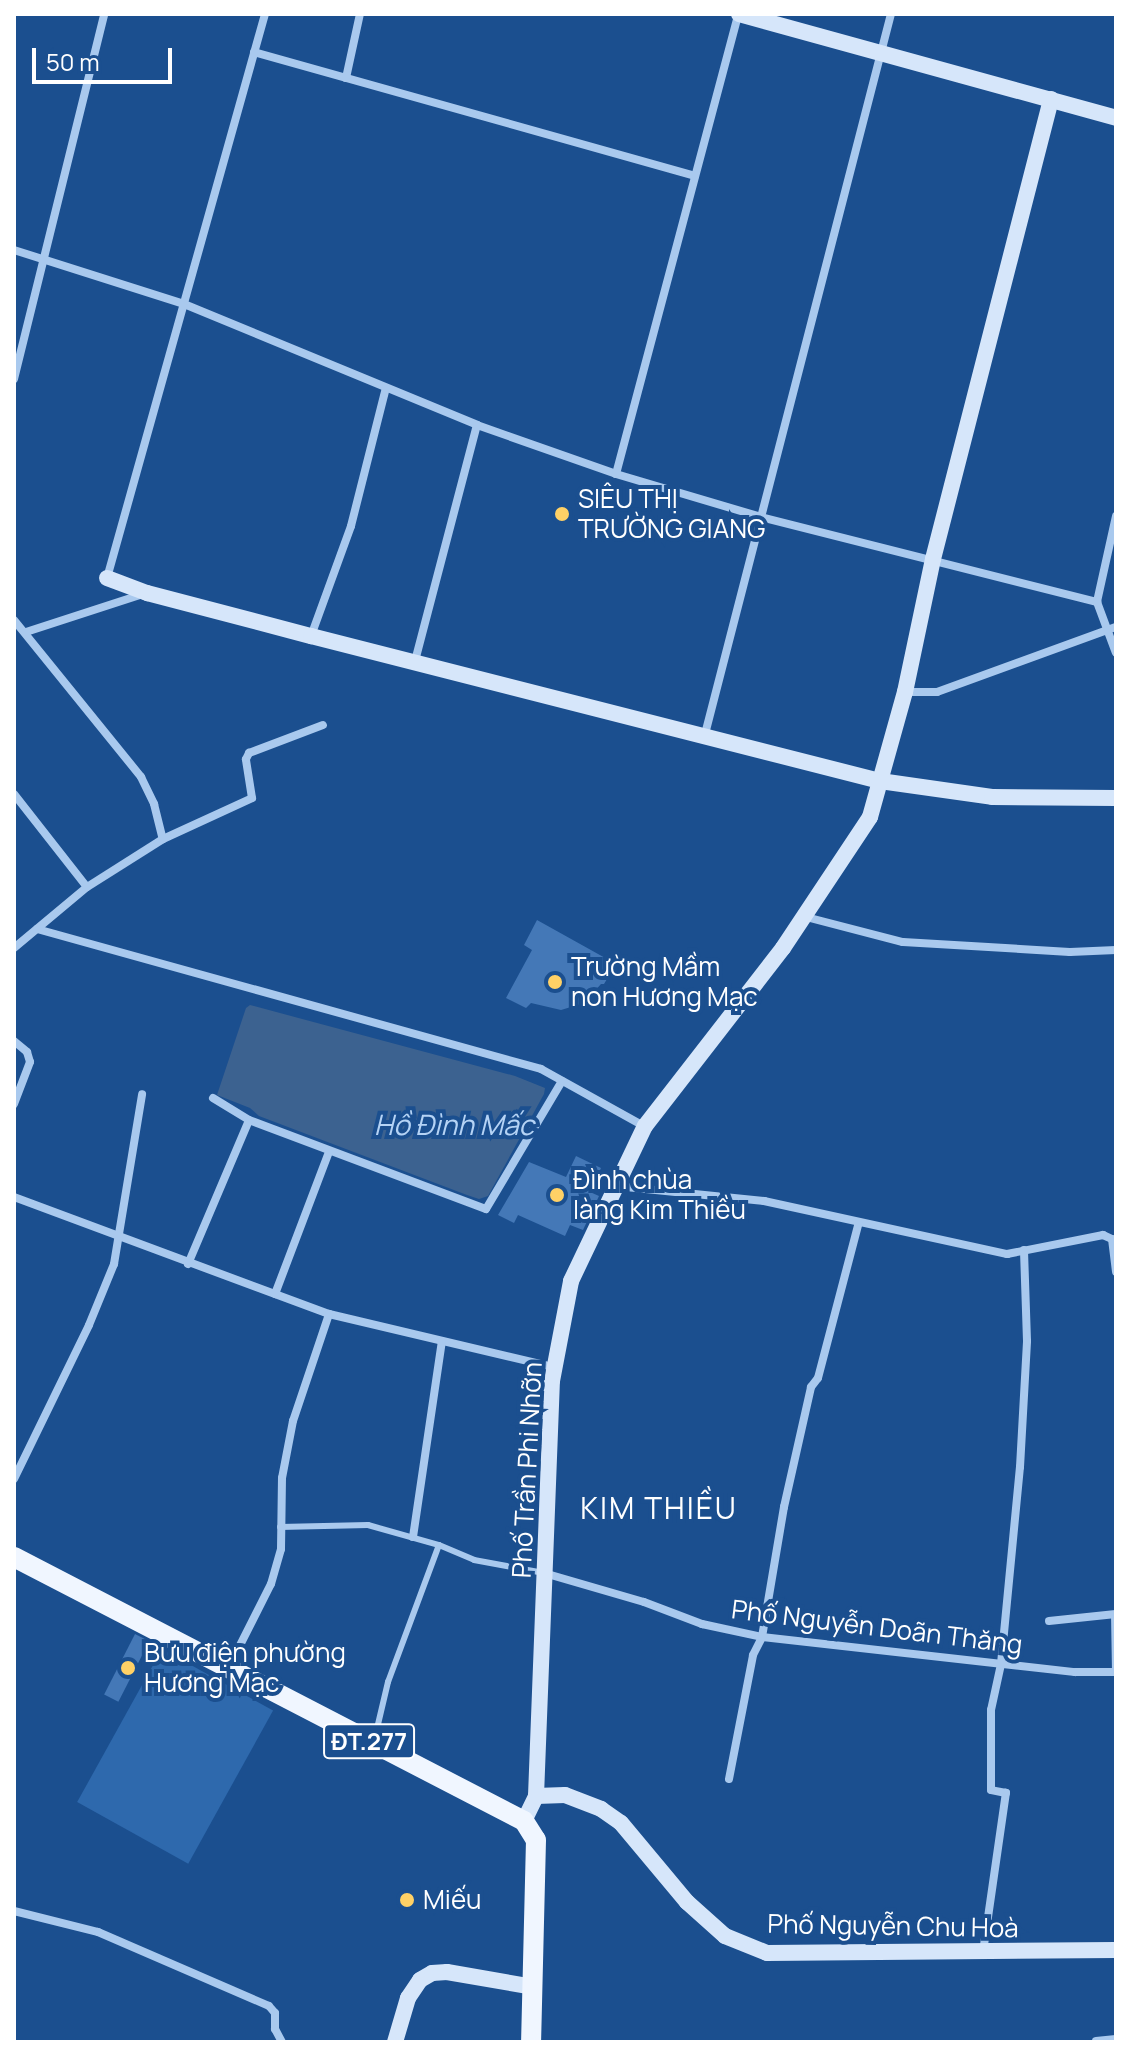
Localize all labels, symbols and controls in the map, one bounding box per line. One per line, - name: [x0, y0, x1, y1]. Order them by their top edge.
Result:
- scale bar: [36, 32, 176, 82]
- text: 50 m: [46, 45, 100, 78]
- place label: SIÊU THỊ TRƯỜNG GIANG: [578, 483, 765, 544]
- marker: SIÊU THỊ TRƯỜNG GIANG: [553, 505, 571, 523]
- place label: Trường Mầm non Hương Mạc: [571, 951, 758, 1012]
- marker: Trường Mầm non Hương Mạc: [546, 973, 564, 991]
- water label: Hồ Đình Mấc: [374, 1107, 534, 1141]
- place label: Đình chùa làng Kim Thiều: [573, 1164, 746, 1226]
- marker: Đình chùa làng Kim Thiều: [548, 1186, 566, 1204]
- street label: Phố Trần Phi Nhỡn: [506, 1361, 548, 1579]
- district label: KIM THIỀU: [580, 1490, 738, 1526]
- street label: Phố Nguyễn Doãn Thăng: [730, 1594, 1024, 1660]
- place label: Bưu điện phường Hương Mạc: [144, 1637, 346, 1698]
- marker: Bưu điện phường Hương Mạc: [119, 1659, 137, 1677]
- road number: ĐT.277: [323, 1721, 415, 1761]
- place label: Miếu: [423, 1884, 482, 1916]
- marker: Miếu: [398, 1891, 416, 1909]
- street label: Phố Nguyễn Chu Hoà: [767, 1908, 1019, 1944]

